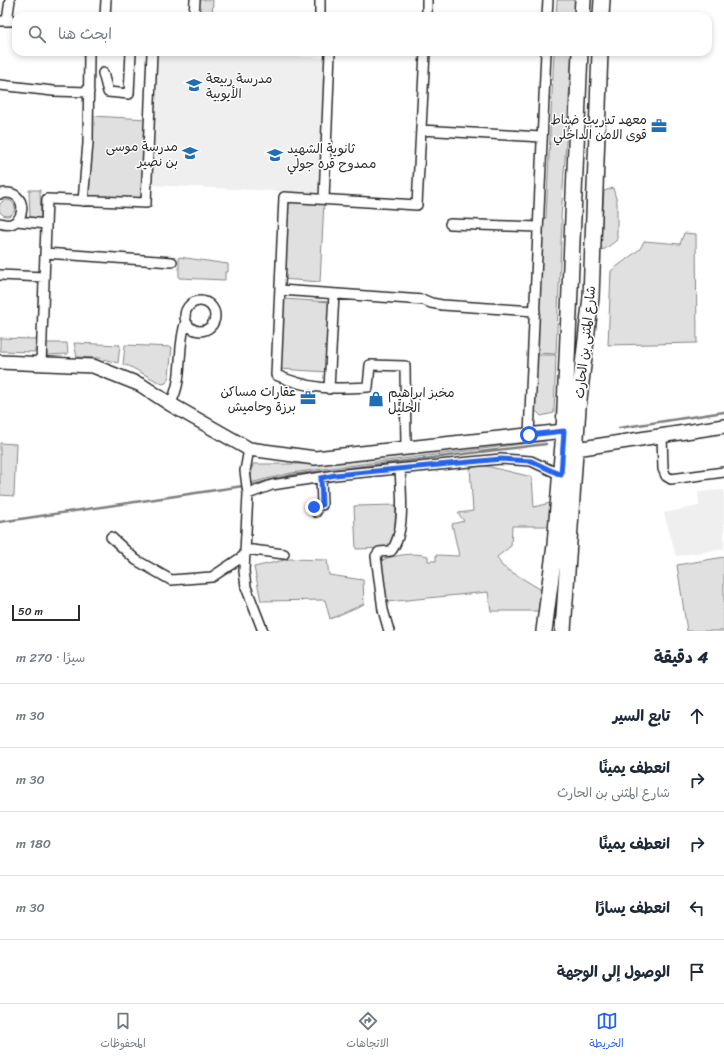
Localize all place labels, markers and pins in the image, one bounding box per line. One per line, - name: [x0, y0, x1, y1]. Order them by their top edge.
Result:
- place label: مدرسة ربيعة الأيوبية: [206, 67, 272, 105]
- school or university icon: مدرسة ربيعة الأيوبية: [185, 76, 203, 94]
- place label: معهد تدريب ضباط قوى الامن الداخلي: [550, 108, 647, 146]
- office icon: معهد تدريب ضباط قوى الامن الداخلي: [650, 117, 668, 135]
- place label: مدرسة موسى بن نصير: [106, 135, 178, 173]
- place label: ثانوية الشهيد ممدوح قره جولي: [287, 137, 376, 175]
- school or university icon: مدرسة موسى بن نصير: [181, 144, 199, 162]
- school or university icon: ثانوية الشهيد ممدوح قره جولي: [266, 146, 284, 164]
- place label: عقارات مساكن برزة وحاميش: [220, 380, 296, 418]
- place label: مخبز ابراهيم الخليل: [388, 381, 455, 419]
- office icon: عقارات مساكن برزة وحاميش: [299, 389, 317, 407]
- shop icon: مخبز ابراهيم الخليل: [367, 390, 385, 408]

